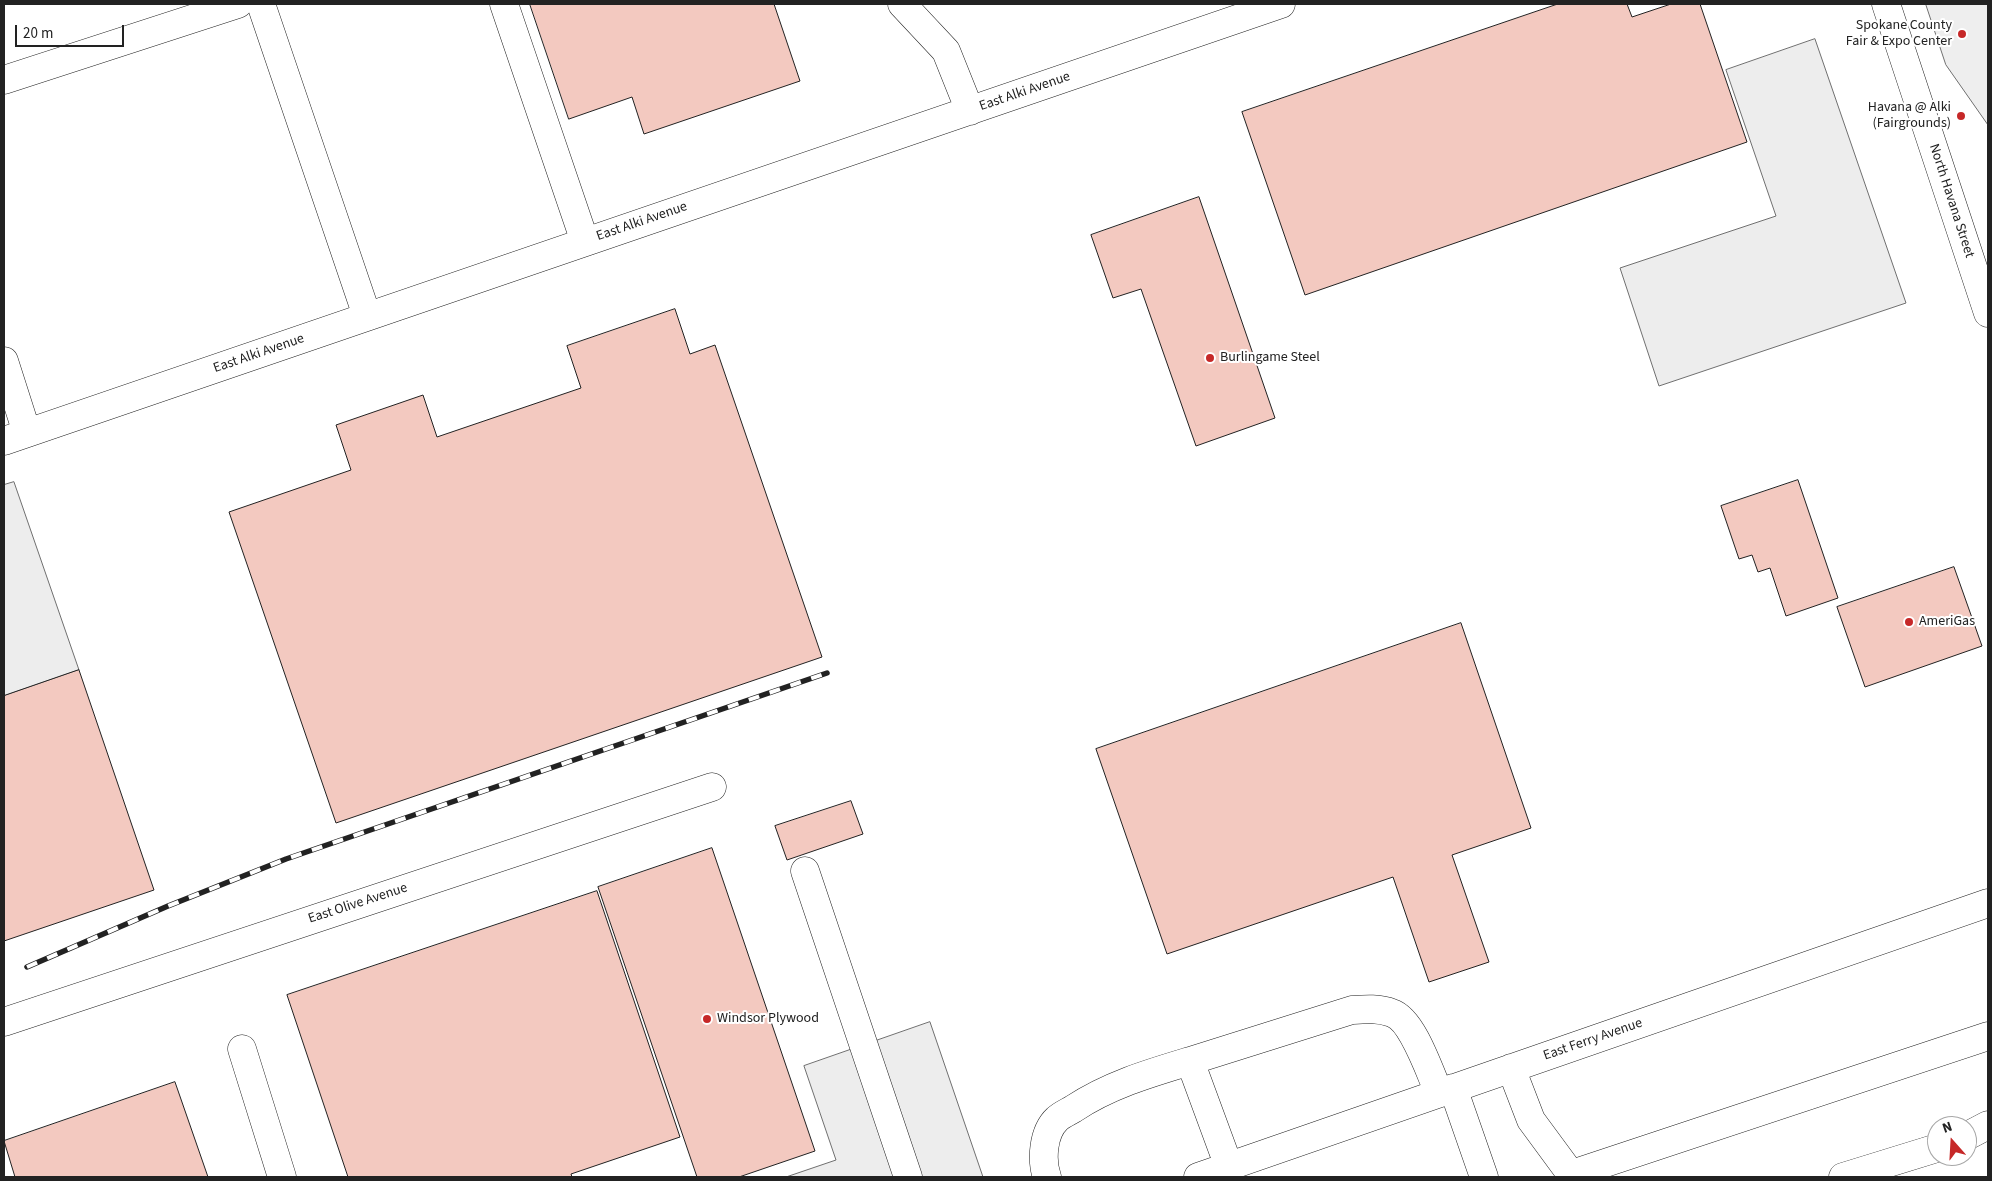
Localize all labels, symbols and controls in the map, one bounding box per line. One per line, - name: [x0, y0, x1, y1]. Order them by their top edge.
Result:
- scale bar: [18, 15, 126, 47]
- place label: Spokane County Fair & Expo Center: [1846, 18, 1952, 50]
- text: 20 m: [23, 23, 53, 44]
- marker: Spokane County Fair & Expo Center: [1956, 28, 1968, 40]
- street label: East Alki Avenue: [977, 69, 1073, 115]
- place label: Havana @ Alki (Fairgrounds): [1868, 100, 1951, 132]
- marker: Havana @ Alki (Fairgrounds): [1955, 110, 1967, 122]
- street label: North Havana Street: [1925, 142, 1977, 260]
- street label: East Alki Avenue: [594, 199, 690, 245]
- street label: East Alki Avenue: [211, 331, 307, 377]
- place label: Burlingame Steel: [1220, 350, 1320, 366]
- marker: Burlingame Steel: [1204, 352, 1216, 364]
- place label: AmeriGas: [1919, 614, 1975, 630]
- marker: AmeriGas: [1903, 616, 1915, 628]
- street label: East Olive Avenue: [306, 880, 410, 928]
- place label: Windsor Plywood: [717, 1011, 819, 1027]
- marker: Windsor Plywood: [701, 1013, 713, 1025]
- street label: East Ferry Avenue: [1541, 1015, 1645, 1065]
- north arrow: [1927, 1116, 1977, 1166]
- text: N: [1940, 1117, 1955, 1139]

